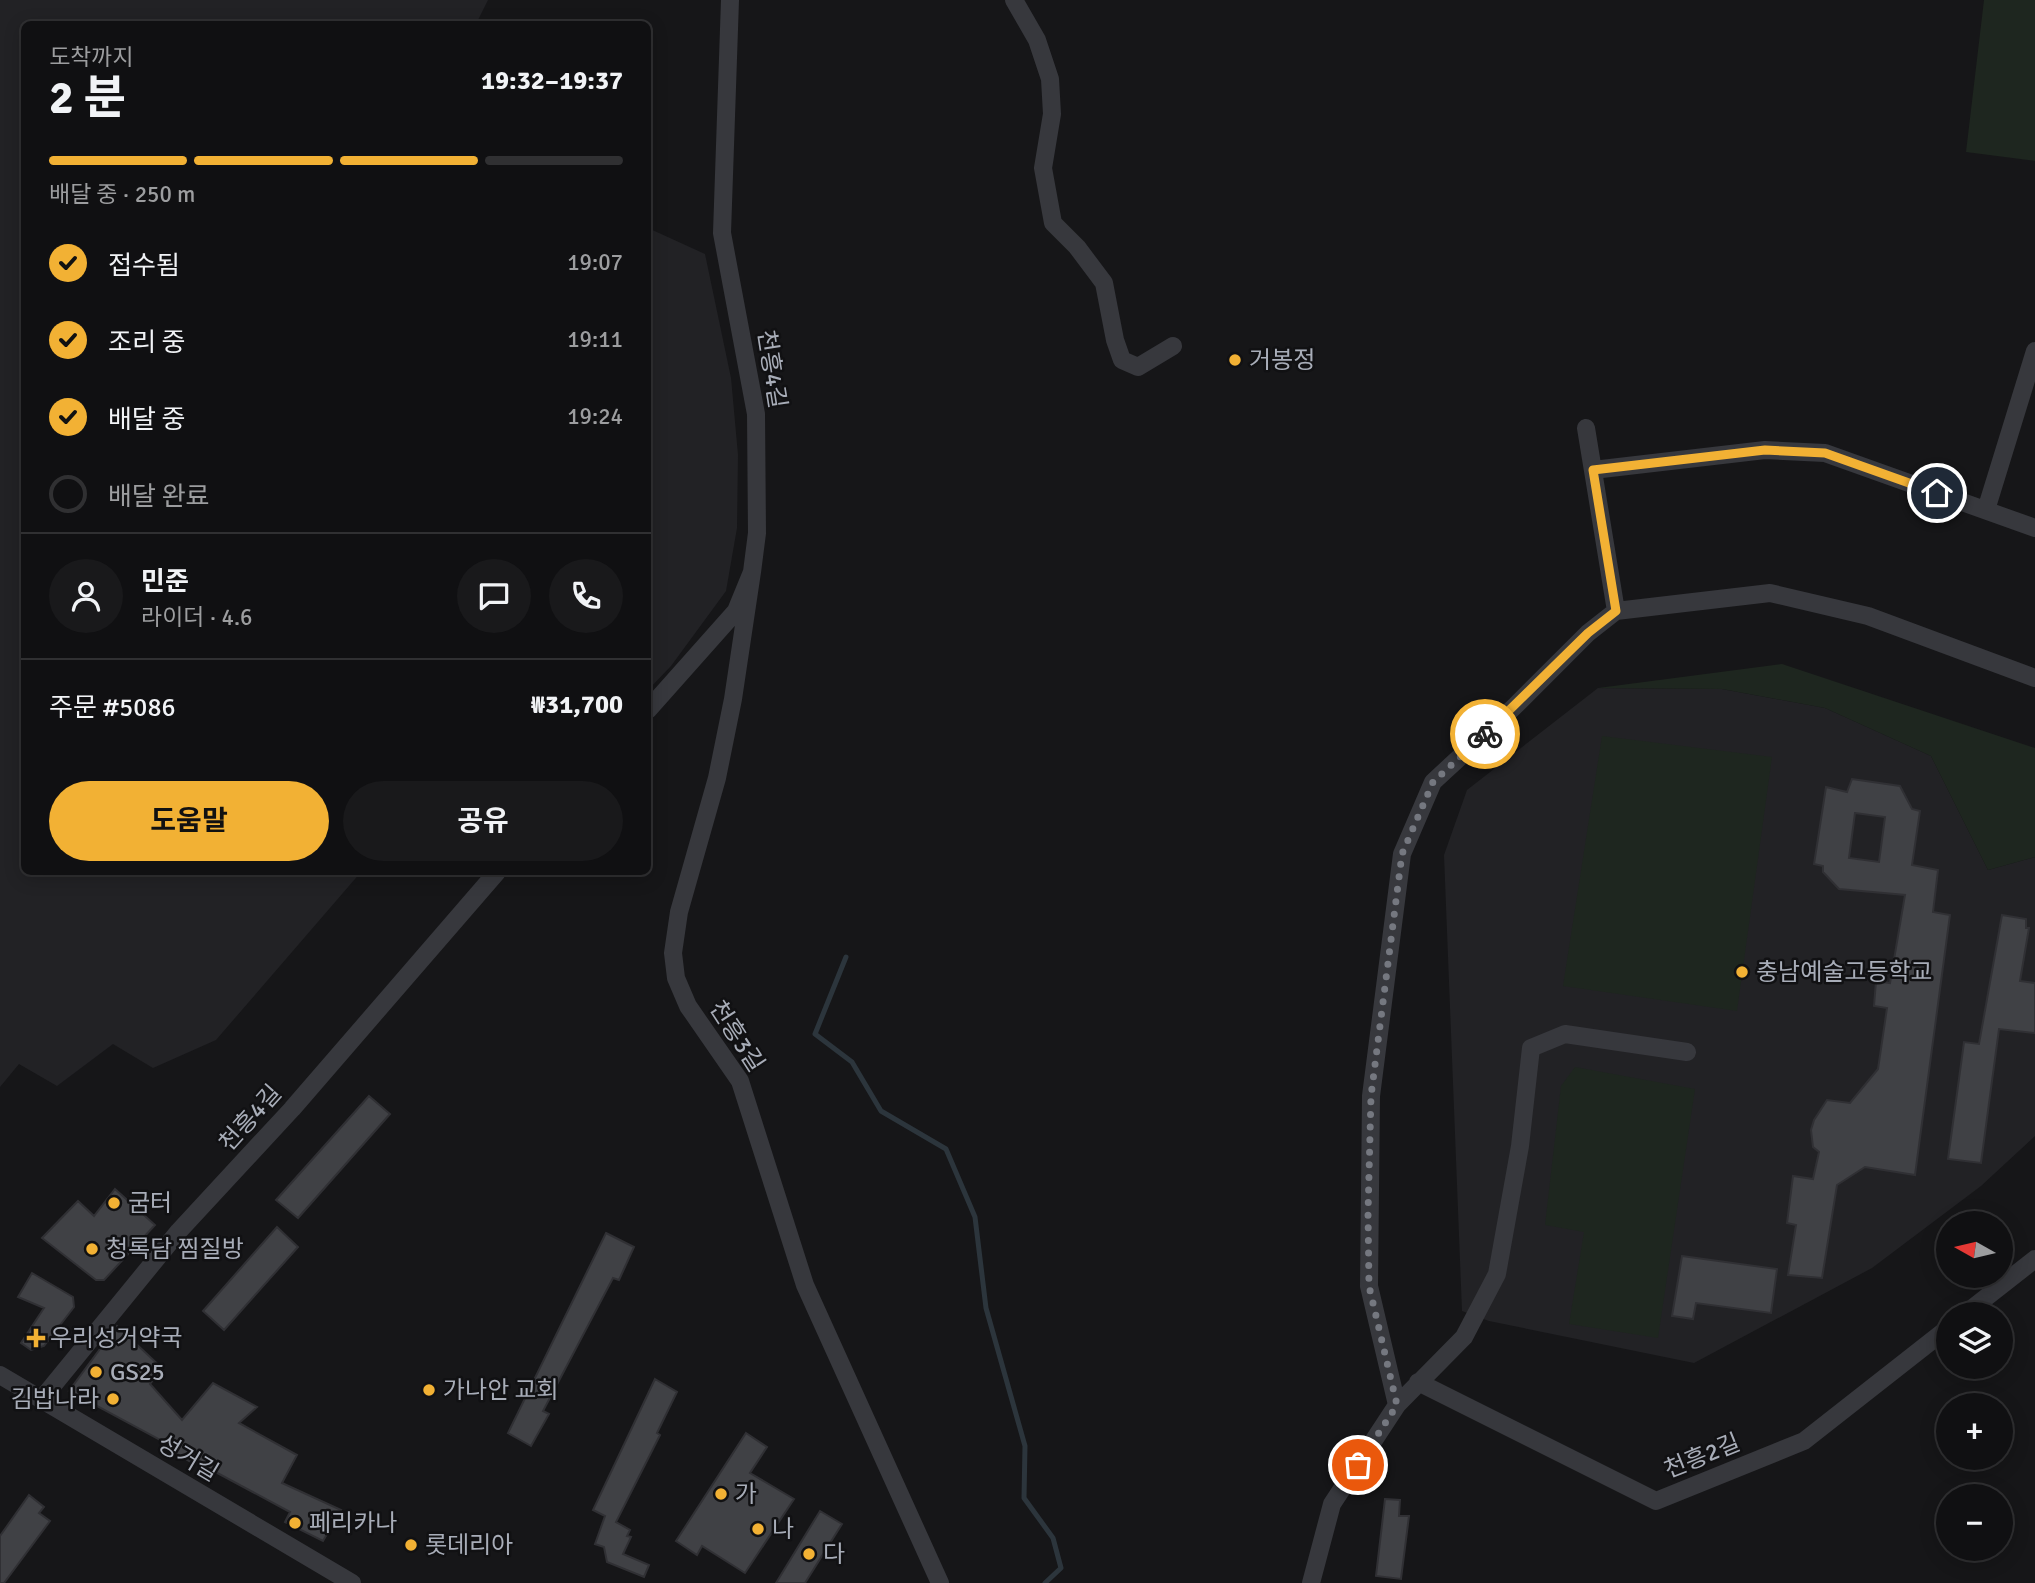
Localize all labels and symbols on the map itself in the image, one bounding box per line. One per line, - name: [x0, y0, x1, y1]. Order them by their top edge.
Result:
- street label: 천흥4길: [751, 328, 793, 410]
- place label: 거봉정: [1249, 345, 1315, 375]
- marker: 거봉정: [1227, 352, 1243, 368]
- pin: [1907, 463, 1967, 523]
- courier: [1450, 699, 1520, 769]
- place label: 충남예술고등학교: [1756, 957, 1933, 987]
- marker: 충남예술고등학교: [1734, 964, 1750, 980]
- street label: 천흥3길: [703, 995, 771, 1077]
- street label: 천흥4길: [212, 1079, 288, 1157]
- place label: 굼터: [128, 1188, 172, 1218]
- marker: 굼터: [106, 1195, 122, 1211]
- north arrow: [1936, 1211, 2012, 1288]
- place label: 청록담 찜질방: [106, 1234, 244, 1264]
- marker: 청록담 찜질방: [84, 1241, 100, 1257]
- place label: 우리성거약국: [50, 1323, 182, 1353]
- marker: 우리성거약국: [28, 1330, 44, 1346]
- place label: GS25: [110, 1357, 165, 1387]
- marker: GS25: [88, 1364, 104, 1380]
- place label: 가나안 교회: [443, 1375, 559, 1405]
- marker: 가나안 교회: [421, 1382, 437, 1398]
- place label: 김밥나라: [11, 1384, 99, 1414]
- marker: 김밥나라: [105, 1391, 121, 1407]
- street label: 천흥2길: [1660, 1427, 1744, 1485]
- street label: 성거길: [152, 1428, 224, 1488]
- pin: [1328, 1435, 1388, 1495]
- place label: 가: [735, 1479, 757, 1509]
- marker: 가: [713, 1486, 729, 1502]
- place label: 페리카나: [309, 1508, 397, 1538]
- place label: 나: [772, 1514, 794, 1544]
- marker: 페리카나: [287, 1515, 303, 1531]
- marker: 나: [750, 1521, 766, 1537]
- place label: 롯데리아: [425, 1530, 513, 1560]
- marker: 롯데리아: [403, 1537, 419, 1553]
- place label: 다: [823, 1539, 845, 1569]
- marker: 다: [801, 1546, 817, 1562]

